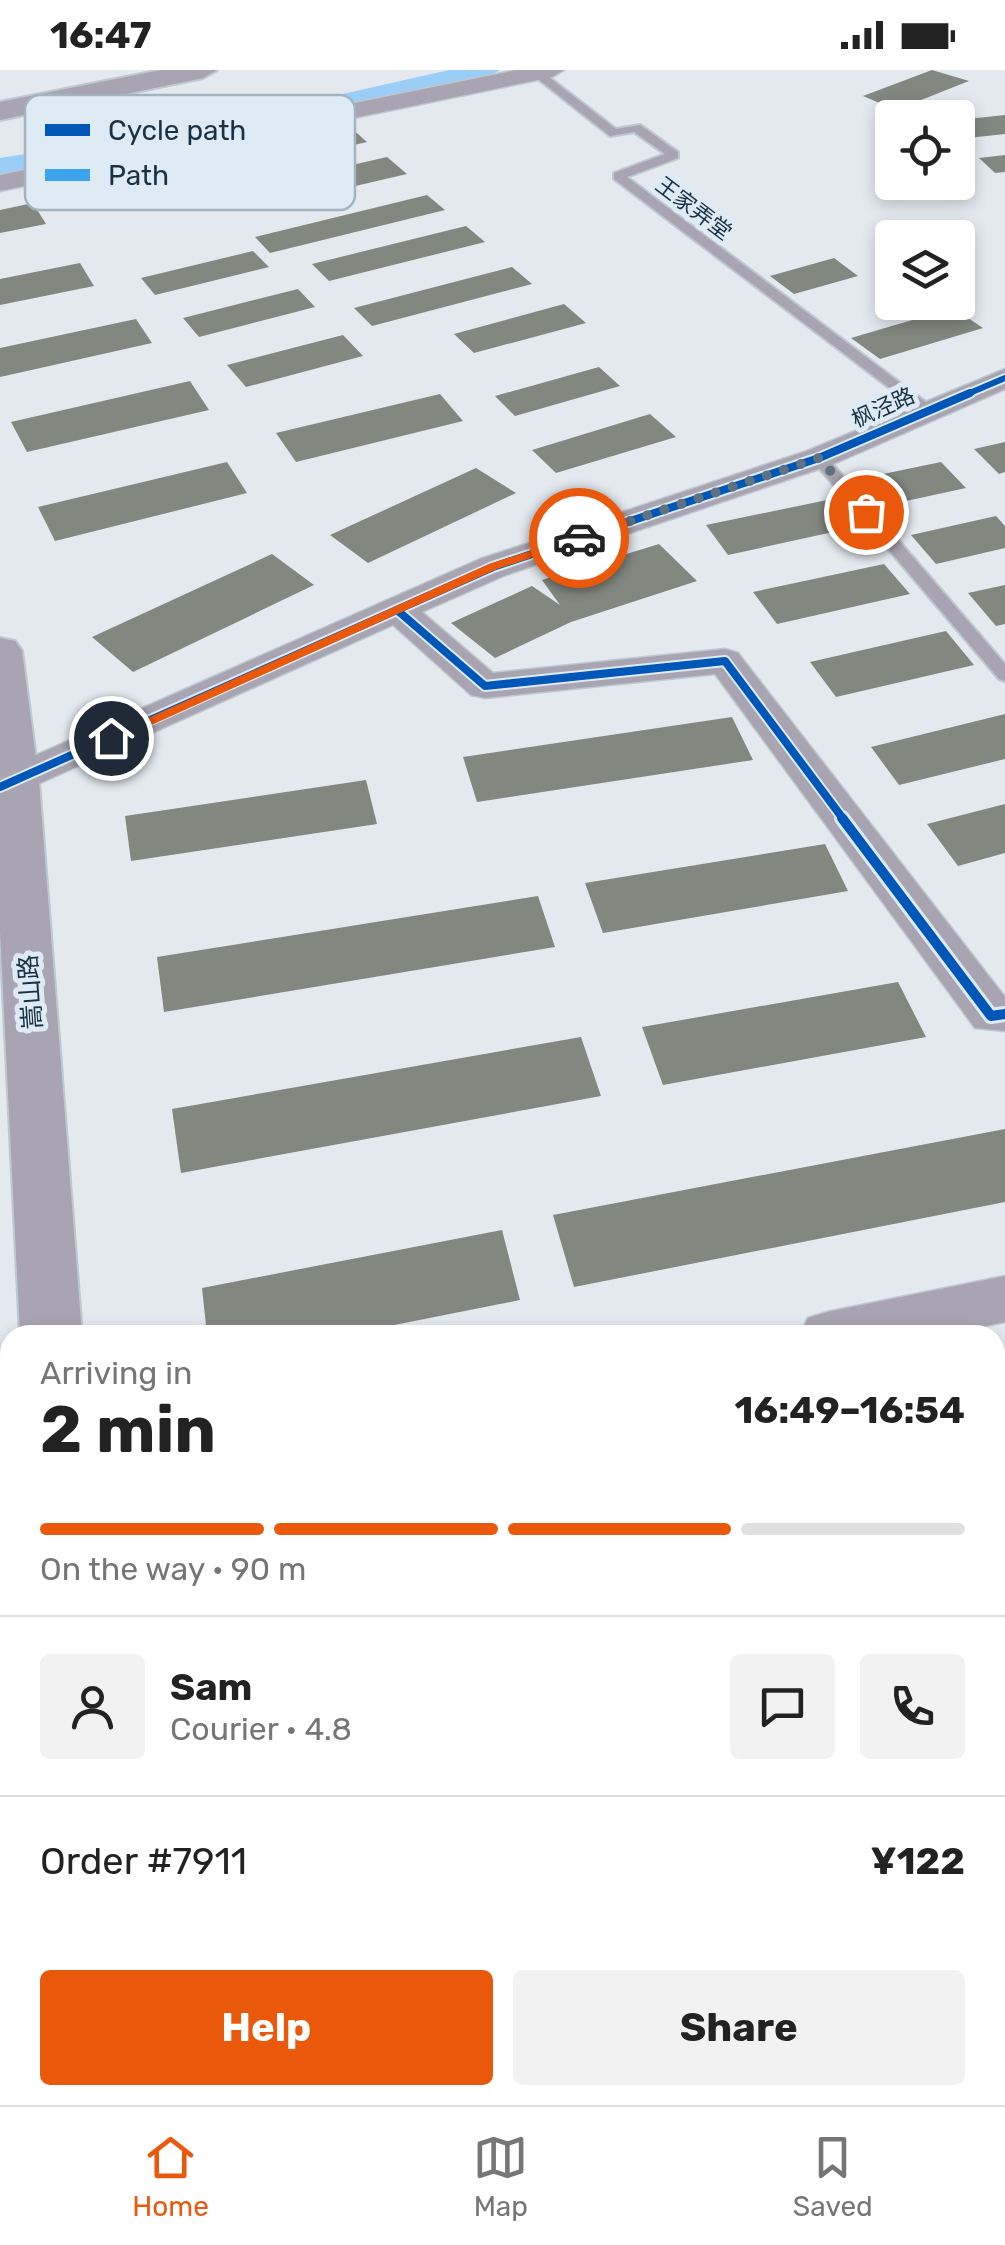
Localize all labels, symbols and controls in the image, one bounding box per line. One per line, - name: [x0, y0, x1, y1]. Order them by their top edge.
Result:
- text: 16:47: [50, 12, 152, 58]
- legend: [25, 95, 355, 210]
- map controls: [875, 100, 975, 320]
- button: locate: [875, 100, 975, 200]
- text: Cycle path: [108, 114, 246, 147]
- text: Path: [108, 159, 169, 192]
- street label: 王家弄堂: [650, 171, 737, 246]
- button: layers: [875, 220, 975, 320]
- street label: 枫泾路: [848, 382, 919, 433]
- pin: [824, 470, 909, 555]
- icon: bag: [839, 485, 894, 540]
- courier: [529, 488, 629, 588]
- icon: car: [552, 511, 607, 566]
- pin: [69, 696, 154, 781]
- icon: home: [84, 711, 139, 766]
- street label: 嵩山路: [13, 954, 48, 1030]
- text: Arriving in: [40, 1354, 192, 1392]
- text: 16:49–16:54: [735, 1387, 965, 1433]
- text: 2 min: [40, 1391, 216, 1468]
- text: On the way · 90 m: [40, 1550, 306, 1588]
- button: person: [40, 1654, 145, 1759]
- button: chat: [730, 1654, 835, 1759]
- button: phone: [860, 1654, 965, 1759]
- text: Sam: [170, 1664, 252, 1710]
- text: Courier · 4.8: [170, 1710, 352, 1748]
- text: Order #7911: [40, 1838, 247, 1884]
- text: ¥122: [871, 1838, 965, 1884]
- button: Help: [40, 1970, 493, 2085]
- button: Share: [513, 1970, 965, 2085]
- tab: Home: [132, 2130, 209, 2223]
- tab: Map: [473, 2130, 528, 2223]
- tab: Saved: [793, 2130, 873, 2223]

